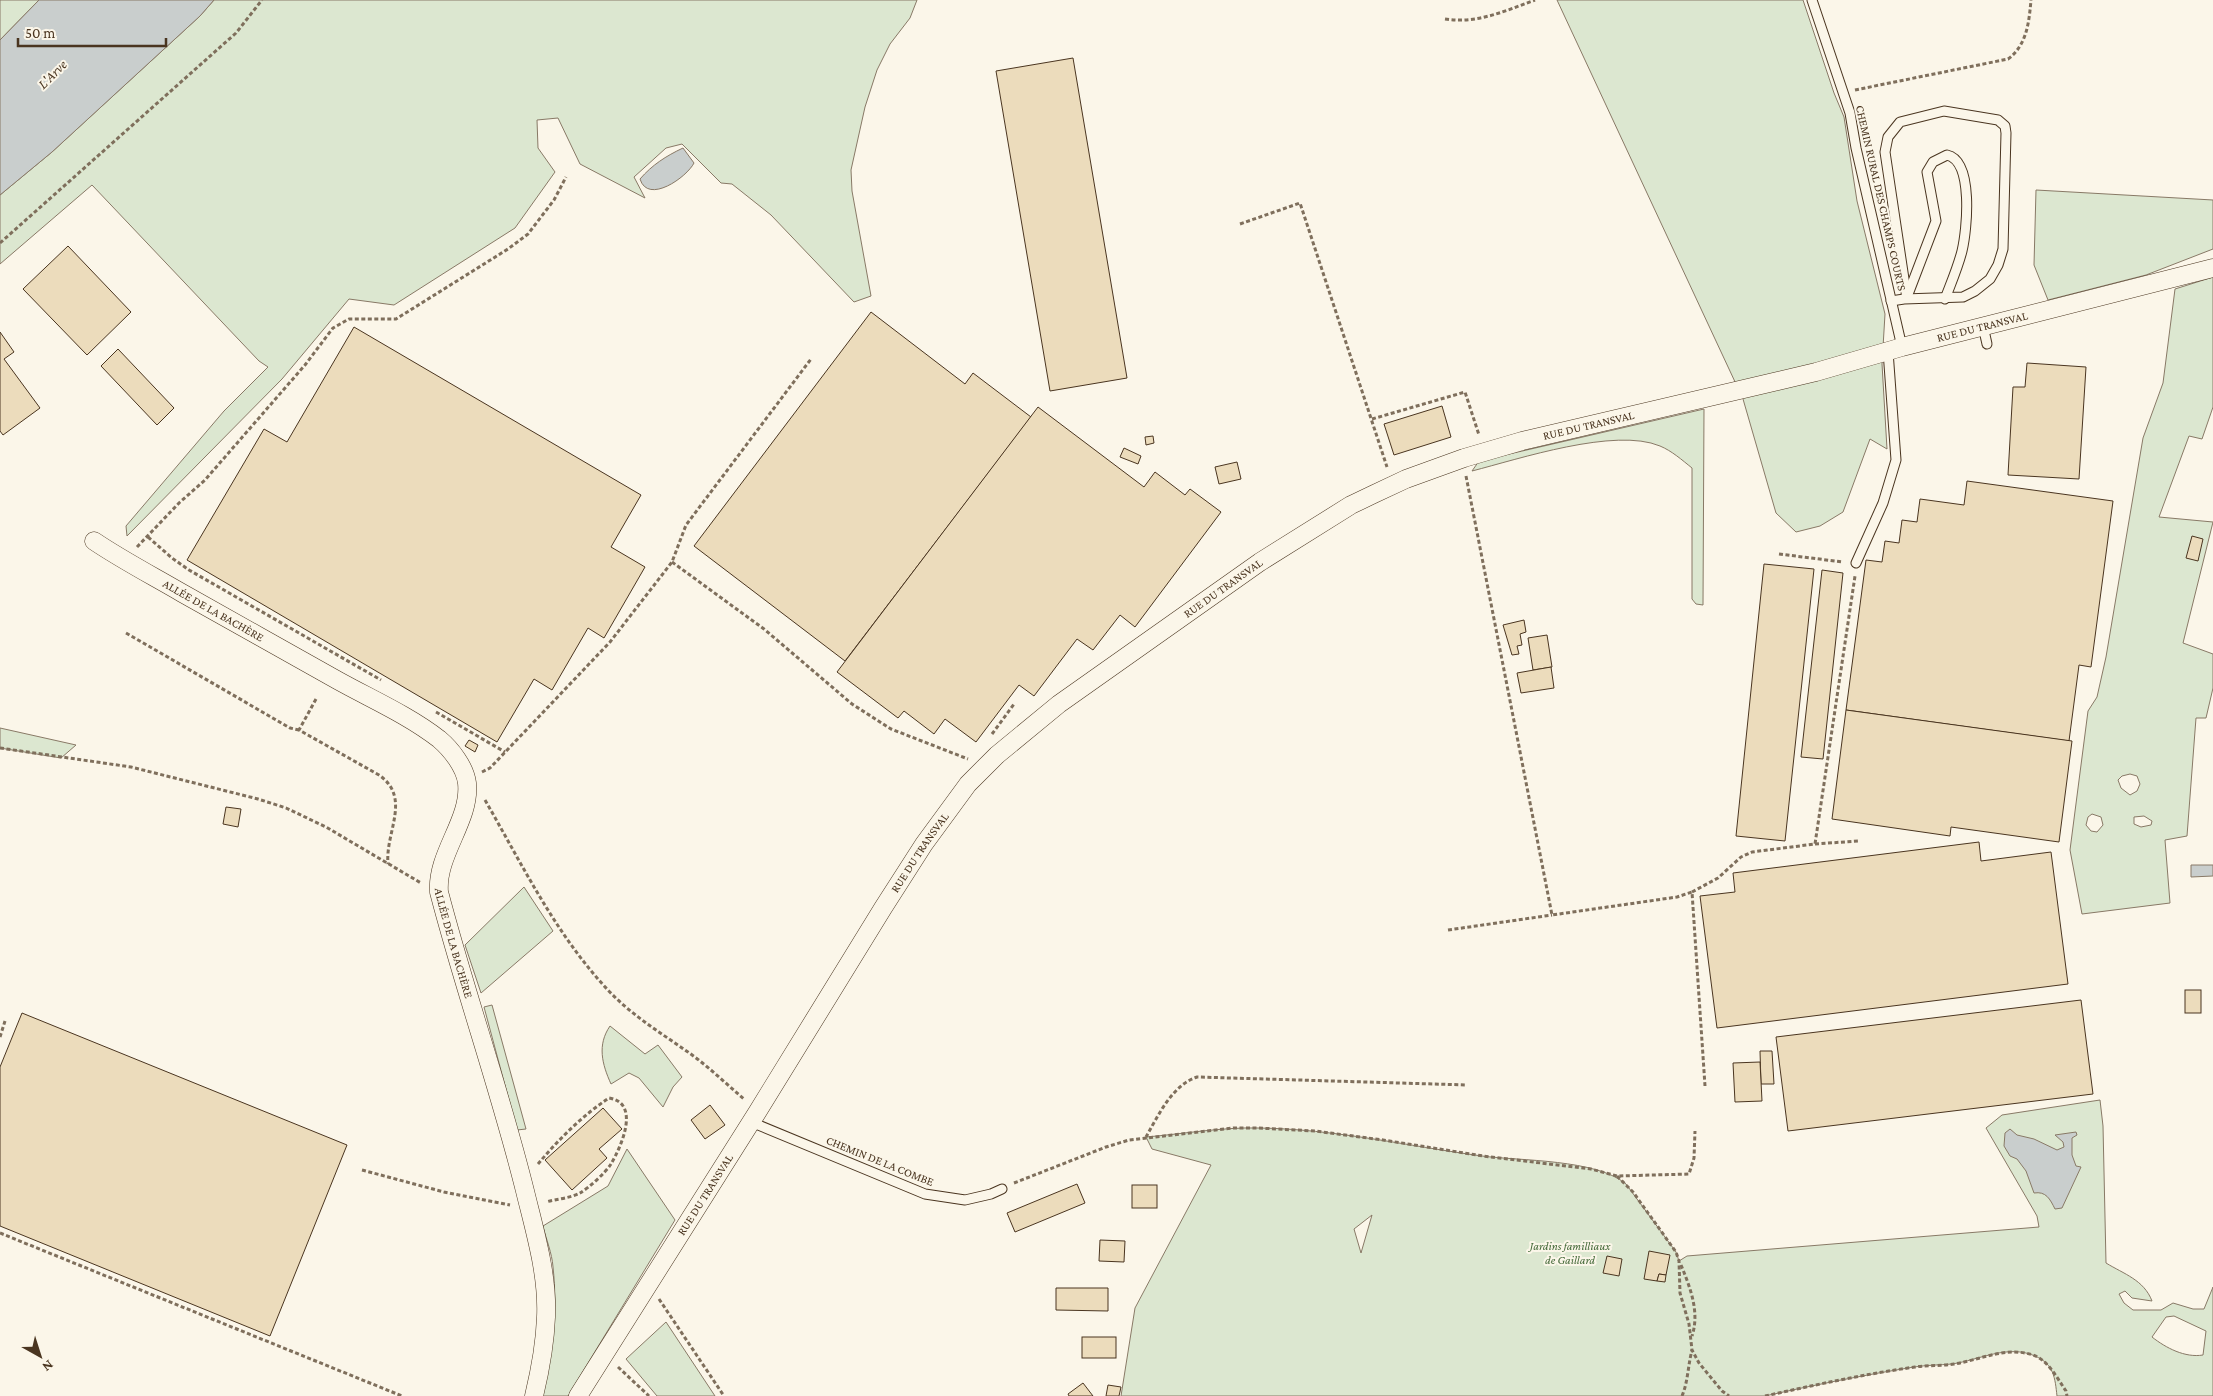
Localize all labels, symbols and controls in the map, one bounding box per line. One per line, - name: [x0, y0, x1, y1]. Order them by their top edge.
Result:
- scale bar: [18, 15, 165, 47]
- text: 50 m: [25, 25, 55, 41]
- water label: L'Arve: [34, 56, 70, 92]
- street label: CHEMIN RURAL DES CHAMPS COURTS: [1853, 104, 1909, 293]
- street label: RUE DU TRANSVAL: [1935, 308, 2029, 345]
- street label: RUE DU TRANSVAL: [1542, 408, 1636, 443]
- street label: RUE DU TRANSVAL: [1181, 555, 1265, 621]
- street label: ALLÉE DE LA BACHÈRE: [160, 576, 267, 645]
- street label: RUE DU TRANSVAL: [888, 810, 952, 895]
- street label: ALLÉE DE LA BACHÈRE: [432, 888, 476, 1000]
- street label: CHEMIN DE LA COMBE: [824, 1133, 936, 1189]
- street label: RUE DU TRANSVAL: [674, 1152, 736, 1238]
- park label: Jardins familliaux de Gaillard: [1528, 1239, 1611, 1267]
- north arrow: [15, 1331, 65, 1381]
- text: N: [39, 1357, 57, 1376]

